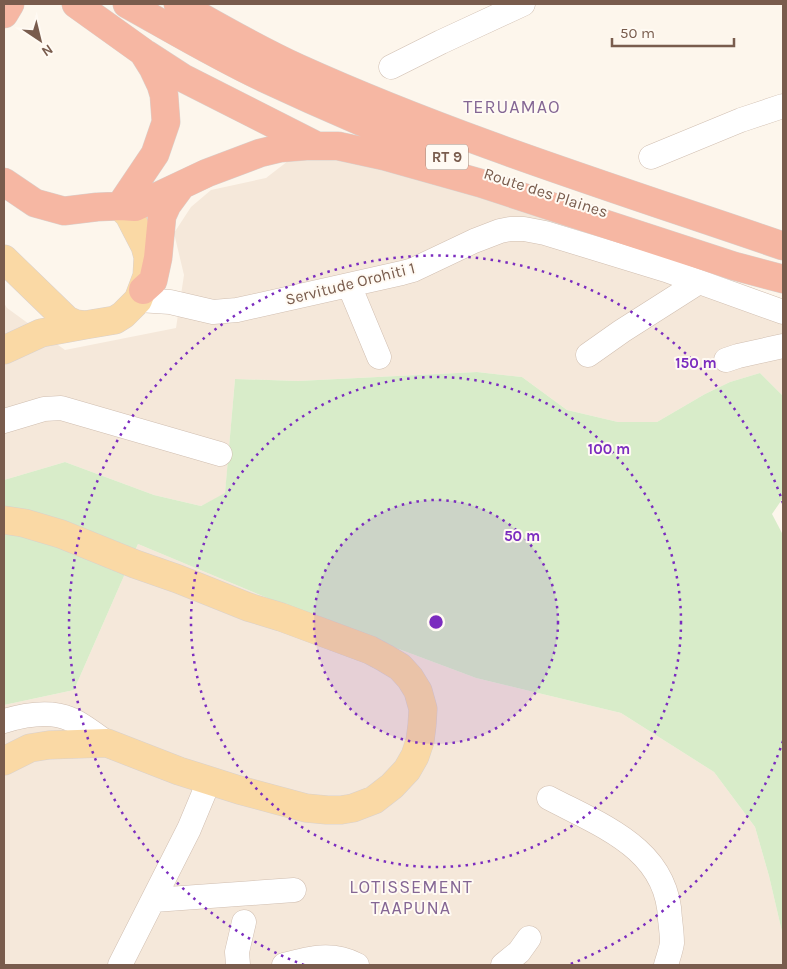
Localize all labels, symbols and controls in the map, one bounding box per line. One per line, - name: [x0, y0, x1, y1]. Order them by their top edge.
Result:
- north arrow: [15, 15, 65, 65]
- scale bar: [612, 15, 734, 47]
- text: 50 m: [620, 24, 655, 42]
- text: N: [38, 40, 56, 60]
- district label: TERUAMAO: [463, 96, 561, 118]
- road number: RT 9: [426, 144, 468, 170]
- street label: Route des Plaines: [481, 163, 610, 221]
- street label: Servitude Orohiti 1: [283, 258, 417, 309]
- text: 150 m: [675, 354, 717, 372]
- text: 100 m: [588, 440, 630, 458]
- text: 50 m: [504, 527, 540, 545]
- centre of rings: [427, 613, 445, 631]
- district label: LOTISSEMENT TAAPUNA: [349, 876, 473, 919]

